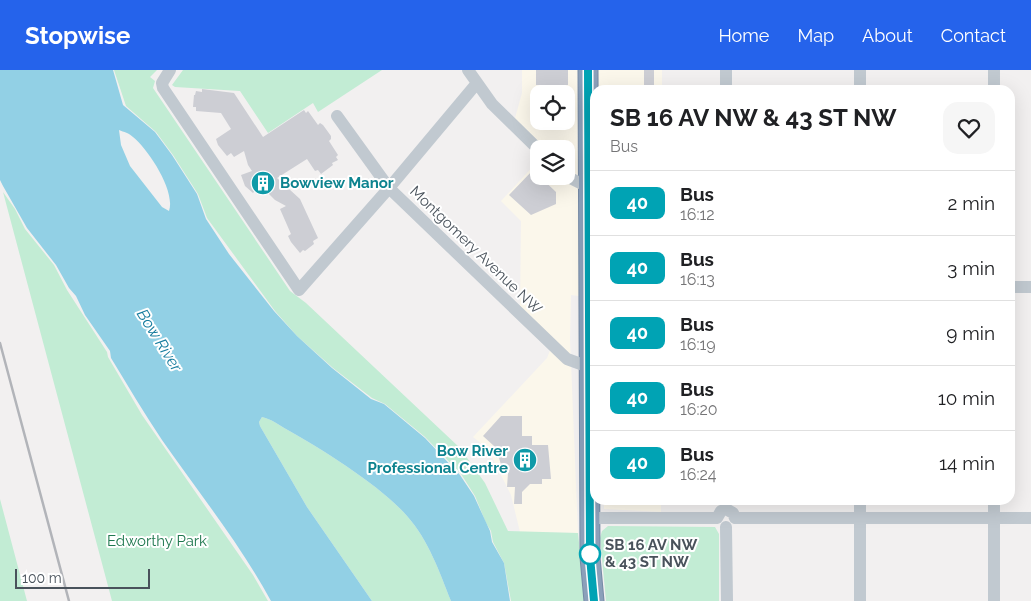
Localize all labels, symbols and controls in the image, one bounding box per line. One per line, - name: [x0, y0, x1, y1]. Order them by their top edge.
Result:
- text: Stopwise: [25, 21, 130, 50]
- text: Home: [718, 25, 769, 46]
- text: Map: [797, 25, 834, 46]
- text: About: [862, 25, 913, 46]
- text: Contact: [941, 25, 1006, 46]
- map controls: [530, 85, 575, 185]
- button: locate: [530, 85, 575, 130]
- button: heart: [943, 102, 995, 154]
- text: SB 16 AV NW & 43 ST NW: [610, 103, 897, 132]
- text: Bus: [610, 137, 638, 156]
- button: layers: [530, 140, 575, 185]
- building icon: Bowview Manor: [250, 170, 276, 196]
- place label: Bowview Manor: [280, 174, 394, 192]
- street label: Montgomery Avenue NW: [406, 182, 546, 318]
- text: Bus: [680, 183, 714, 205]
- text: 40: [627, 192, 648, 213]
- text: 2 min: [948, 192, 995, 214]
- text: 16:12: [680, 205, 715, 224]
- text: Bus: [680, 248, 714, 270]
- text: 40: [627, 257, 648, 278]
- text: 3 min: [947, 257, 995, 279]
- text: 16:13: [680, 270, 715, 289]
- water label: Bow River: [133, 306, 186, 375]
- text: Bus: [680, 313, 714, 335]
- text: 40: [627, 322, 648, 343]
- text: 9 min: [946, 322, 995, 344]
- text: 16:19: [680, 335, 716, 354]
- text: Bus: [680, 378, 714, 400]
- text: 40: [627, 387, 648, 408]
- text: 10 min: [938, 387, 995, 409]
- text: 16:20: [680, 400, 718, 419]
- place label: Bow River Professional Centre: [367, 442, 508, 477]
- text: Bus: [680, 443, 714, 465]
- building icon: Bow River Professional Centre: [512, 447, 538, 473]
- text: 40: [627, 452, 648, 473]
- text: 14 min: [939, 452, 995, 474]
- text: 16:24: [680, 465, 717, 484]
- park label: Edworthy Park: [107, 532, 207, 550]
- place label: SB 16 AV NW & 43 ST NW: [605, 536, 698, 571]
- marker: SB 16 AV NW & 43 ST NW: [579, 543, 601, 565]
- scale bar: [15, 566, 150, 589]
- text: 100 m: [22, 570, 62, 586]

